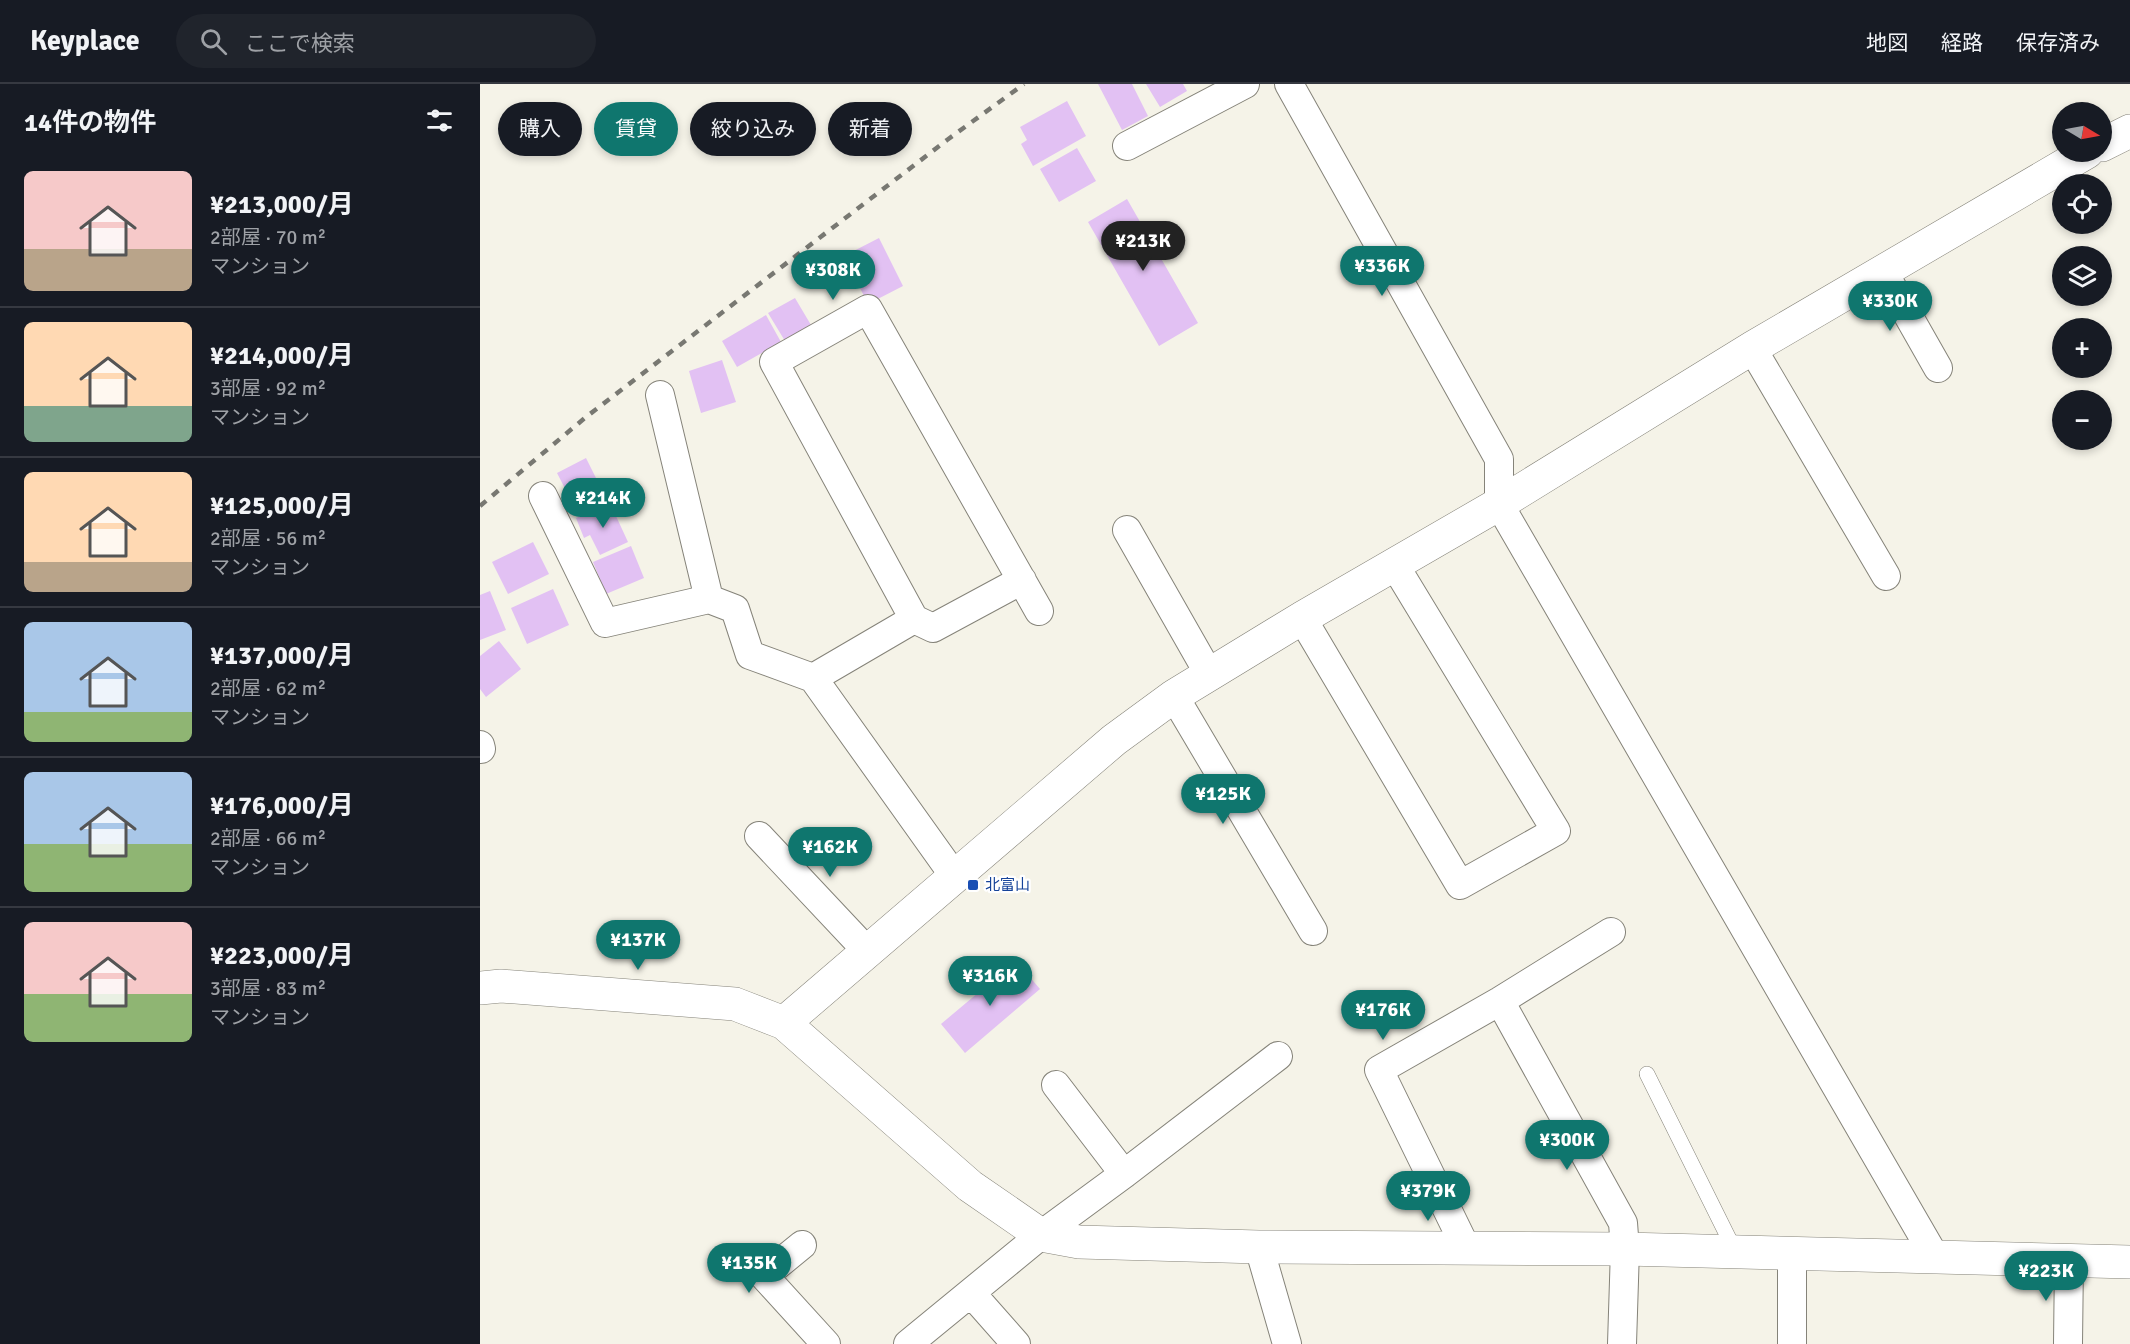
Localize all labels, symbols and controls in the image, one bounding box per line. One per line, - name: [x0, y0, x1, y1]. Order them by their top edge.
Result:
- search box: [176, 14, 596, 68]
- text: Keyplace: [30, 24, 140, 58]
- icon: search: [197, 25, 230, 58]
- text: ここで検索: [245, 30, 355, 57]
- text: 地図: [1866, 30, 1908, 56]
- text: 経路: [1941, 30, 1983, 56]
- text: 保存済み: [2016, 30, 2100, 56]
- chip: 購入: [498, 102, 582, 156]
- chip: 賃貸: [594, 102, 678, 156]
- chip: 絞り込み: [690, 102, 816, 156]
- chip: 新着: [828, 102, 912, 156]
- north arrow: [2052, 102, 2112, 162]
- map controls: [2052, 102, 2112, 450]
- icon: filters: [423, 104, 456, 137]
- text: 14件の物件: [24, 107, 156, 139]
- button: locate: [2052, 174, 2112, 234]
- text: ¥213,000/月: [210, 189, 354, 221]
- icon: home: [72, 195, 144, 267]
- pin: ¥213K: [1101, 221, 1185, 272]
- text: 2部屋 · 70 m²: [210, 225, 326, 250]
- text: ¥213K: [1115, 228, 1171, 253]
- pin: ¥336K: [1340, 246, 1424, 297]
- button: layers: [2052, 246, 2112, 306]
- pin: ¥308K: [791, 250, 875, 301]
- text: ¥336K: [1354, 253, 1410, 278]
- text: マンション: [210, 254, 310, 279]
- text: ¥308K: [805, 257, 861, 282]
- pin: ¥330K: [1848, 281, 1932, 332]
- text: ¥330K: [1862, 288, 1918, 313]
- button: +: [2052, 318, 2112, 378]
- text: ¥214,000/月: [210, 340, 354, 372]
- icon: home: [72, 346, 144, 418]
- text: 3部屋 · 92 m²: [210, 376, 326, 401]
- button: −: [2052, 390, 2112, 450]
- text: マンション: [210, 405, 310, 430]
- pin: ¥214K: [561, 478, 645, 529]
- text: ¥214K: [575, 485, 631, 510]
- text: ¥125,000/月: [210, 490, 354, 522]
- icon: home: [72, 496, 144, 568]
- text: 2部屋 · 56 m²: [210, 526, 326, 551]
- text: マンション: [210, 555, 310, 580]
- text: ¥137,000/月: [210, 640, 354, 672]
- icon: home: [72, 646, 144, 718]
- text: 2部屋 · 62 m²: [210, 676, 326, 701]
- text: マンション: [210, 705, 310, 730]
- pin: ¥125K: [1181, 774, 1265, 825]
- text: ¥125K: [1195, 781, 1251, 806]
- text: ¥176,000/月: [210, 790, 354, 822]
- icon: home: [72, 796, 144, 868]
- text: 2部屋 · 66 m²: [210, 826, 326, 851]
- pin: ¥162K: [788, 827, 872, 878]
- text: ¥162K: [802, 834, 858, 859]
- text: マンション: [210, 855, 310, 880]
- place label: 北富山: [985, 876, 1030, 894]
- marker: 北富山: [966, 878, 980, 892]
- pin: ¥137K: [596, 920, 680, 971]
- text: ¥137K: [610, 927, 666, 952]
- text: ¥223,000/月: [210, 940, 354, 972]
- icon: home: [72, 946, 144, 1018]
- pin: ¥316K: [948, 956, 1032, 1007]
- text: ¥316K: [962, 963, 1018, 988]
- text: 3部屋 · 83 m²: [210, 976, 326, 1001]
- pin: ¥176K: [1341, 990, 1425, 1041]
- text: ¥176K: [1355, 997, 1411, 1022]
- text: マンション: [210, 1005, 310, 1030]
- pin: ¥300K: [1525, 1120, 1609, 1171]
- text: ¥300K: [1539, 1127, 1595, 1152]
- pin: ¥379K: [1386, 1171, 1470, 1222]
- text: ¥379K: [1400, 1178, 1456, 1203]
- pin: ¥135K: [707, 1243, 791, 1294]
- text: ¥135K: [721, 1250, 777, 1275]
- pin: ¥223K: [2004, 1251, 2088, 1302]
- text: ¥223K: [2018, 1258, 2074, 1283]

